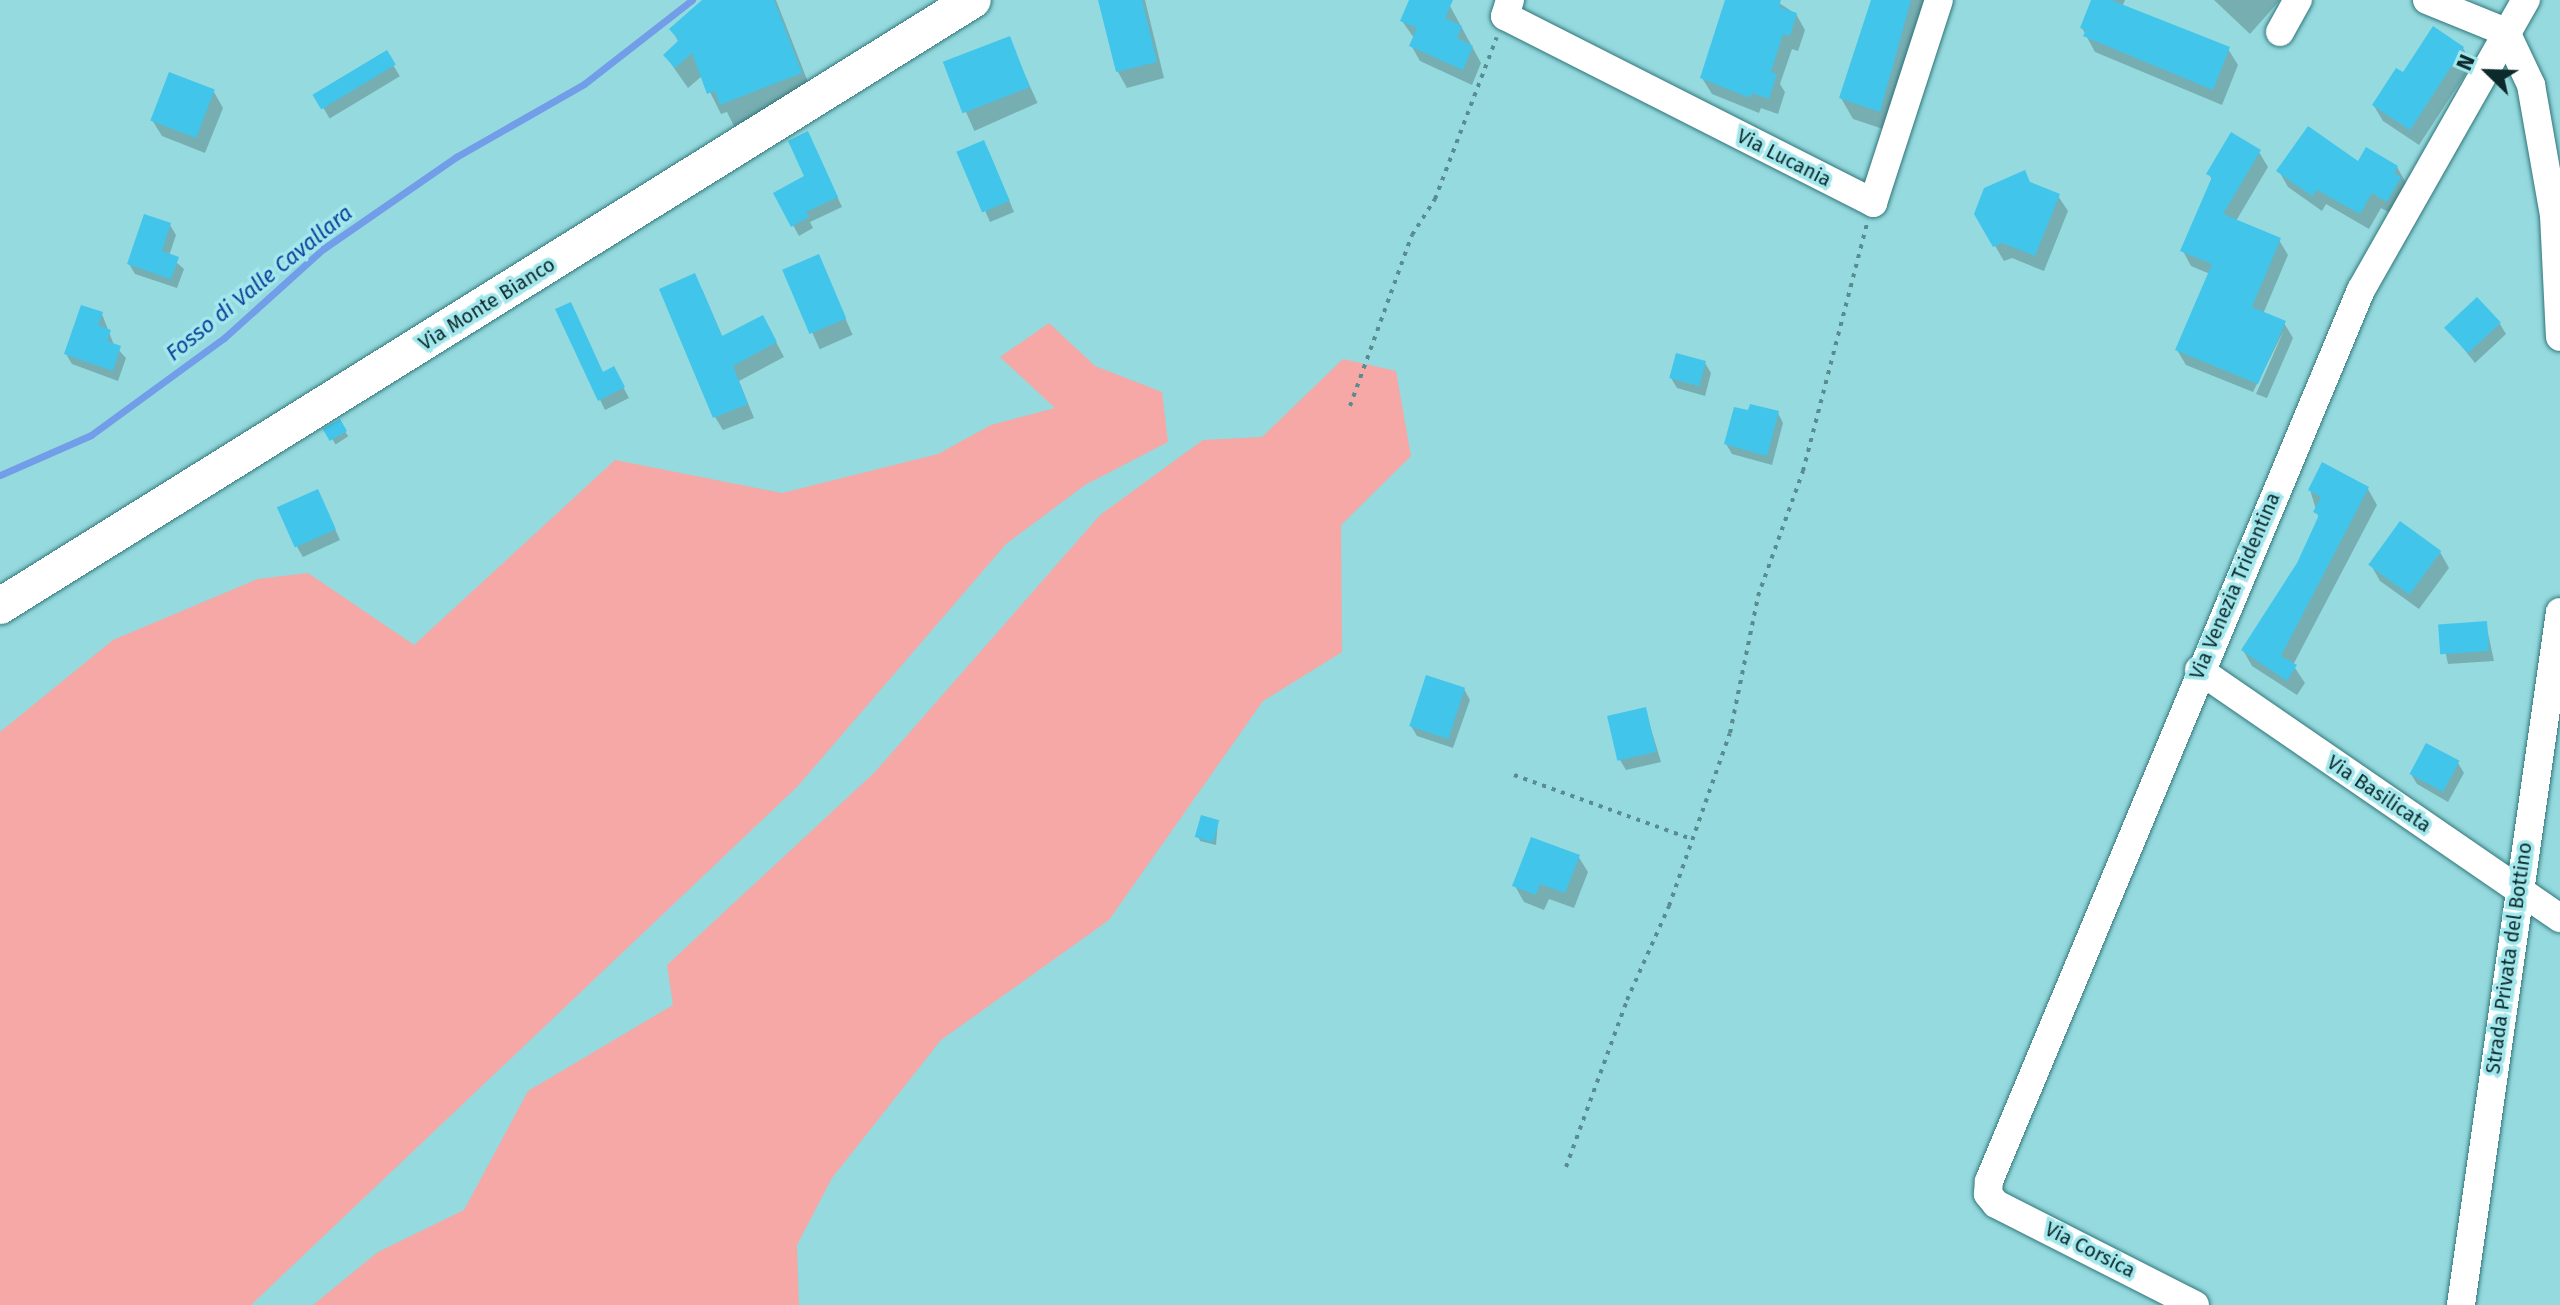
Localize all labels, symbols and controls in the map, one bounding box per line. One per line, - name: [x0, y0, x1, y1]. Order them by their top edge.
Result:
- north arrow: [2448, 32, 2528, 112]
- text: N: [2450, 50, 2481, 74]
- street label: Via Lucania: [1733, 124, 1835, 192]
- water label: Fosso di Valle Cavallara: [160, 200, 358, 366]
- street label: Via Monte Bianco: [414, 252, 560, 356]
- street label: Via Venezia Tridentina: [2185, 489, 2285, 683]
- street label: Via Basilicata: [2322, 750, 2436, 838]
- street label: Strada Privata del Bottino: [2481, 841, 2537, 1075]
- street label: Via Corsica: [2041, 1217, 2139, 1283]

